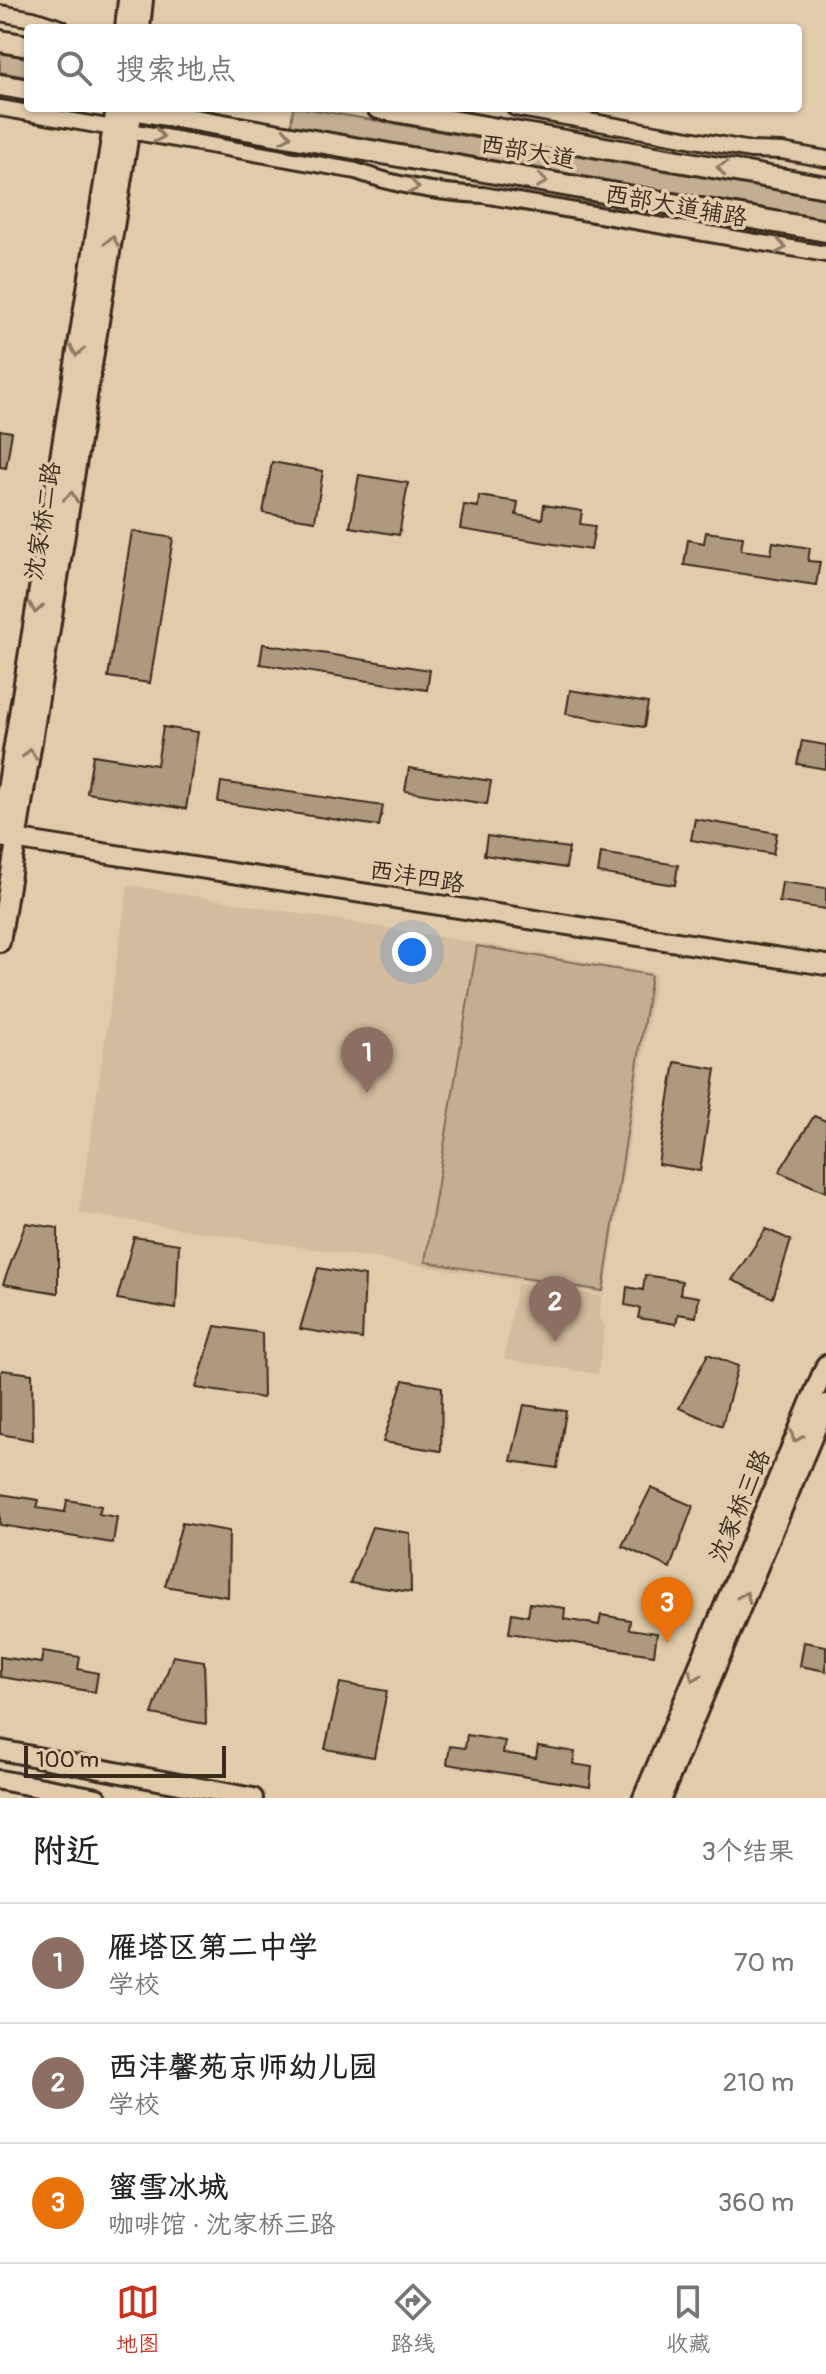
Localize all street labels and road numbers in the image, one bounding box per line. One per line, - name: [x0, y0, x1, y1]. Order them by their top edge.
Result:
- street label: 西部大道: [478, 129, 578, 175]
- street label: 西部大道辅路: [603, 179, 749, 233]
- street label: 沈家桥二路: [19, 459, 67, 583]
- street label: 西沣四路: [367, 855, 467, 899]
- street label: 沈家桥三路: [703, 1445, 777, 1567]

